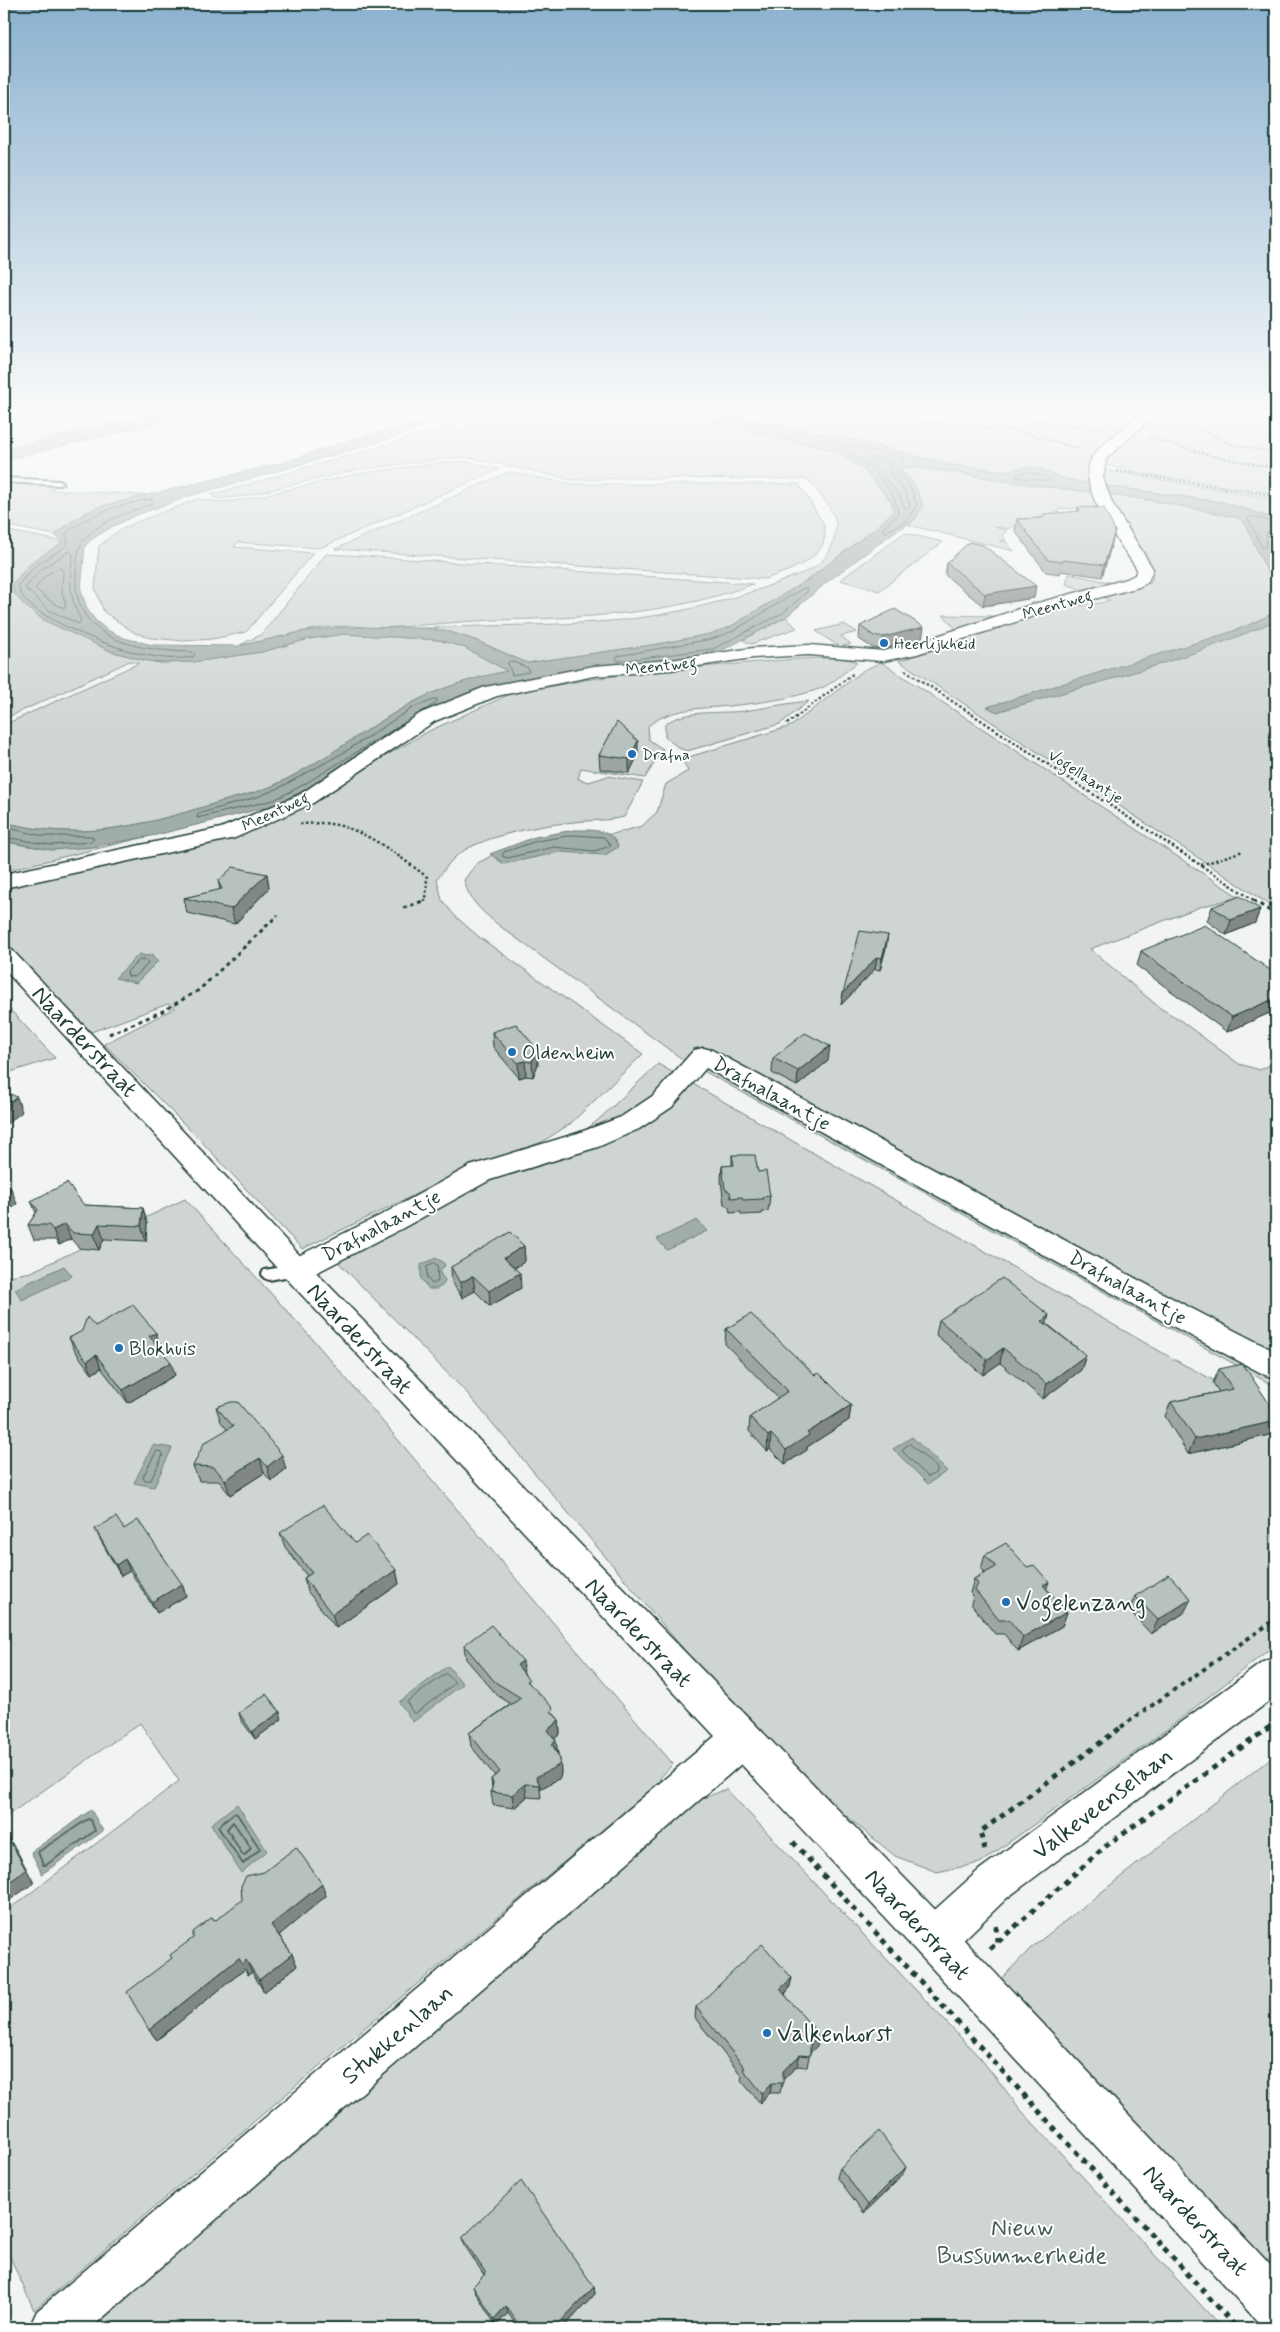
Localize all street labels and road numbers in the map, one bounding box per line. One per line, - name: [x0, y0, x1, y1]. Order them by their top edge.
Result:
- street label: Meentweg: [1020, 585, 1095, 626]
- street label: Meentweg: [624, 652, 698, 682]
- street label: Vogellaantje: [1043, 745, 1127, 810]
- street label: Meentweg: [239, 788, 313, 838]
- street label: Naarderstraat: [24, 979, 144, 1105]
- street label: Drafnalaantje: [708, 1051, 835, 1138]
- street label: Drafnalaantje: [318, 1184, 446, 1269]
- street label: Drafnalaantje: [1064, 1245, 1191, 1332]
- street label: Naarderstraat: [299, 1276, 419, 1402]
- street label: Naarderstraat: [577, 1571, 698, 1695]
- street label: Valkeveenselaan: [1026, 1741, 1180, 1867]
- street label: Naarderstraat: [857, 1862, 977, 1988]
- street label: Stukkenlaan: [336, 1978, 460, 2092]
- street label: Naarderstraat: [1135, 2158, 1255, 2284]

